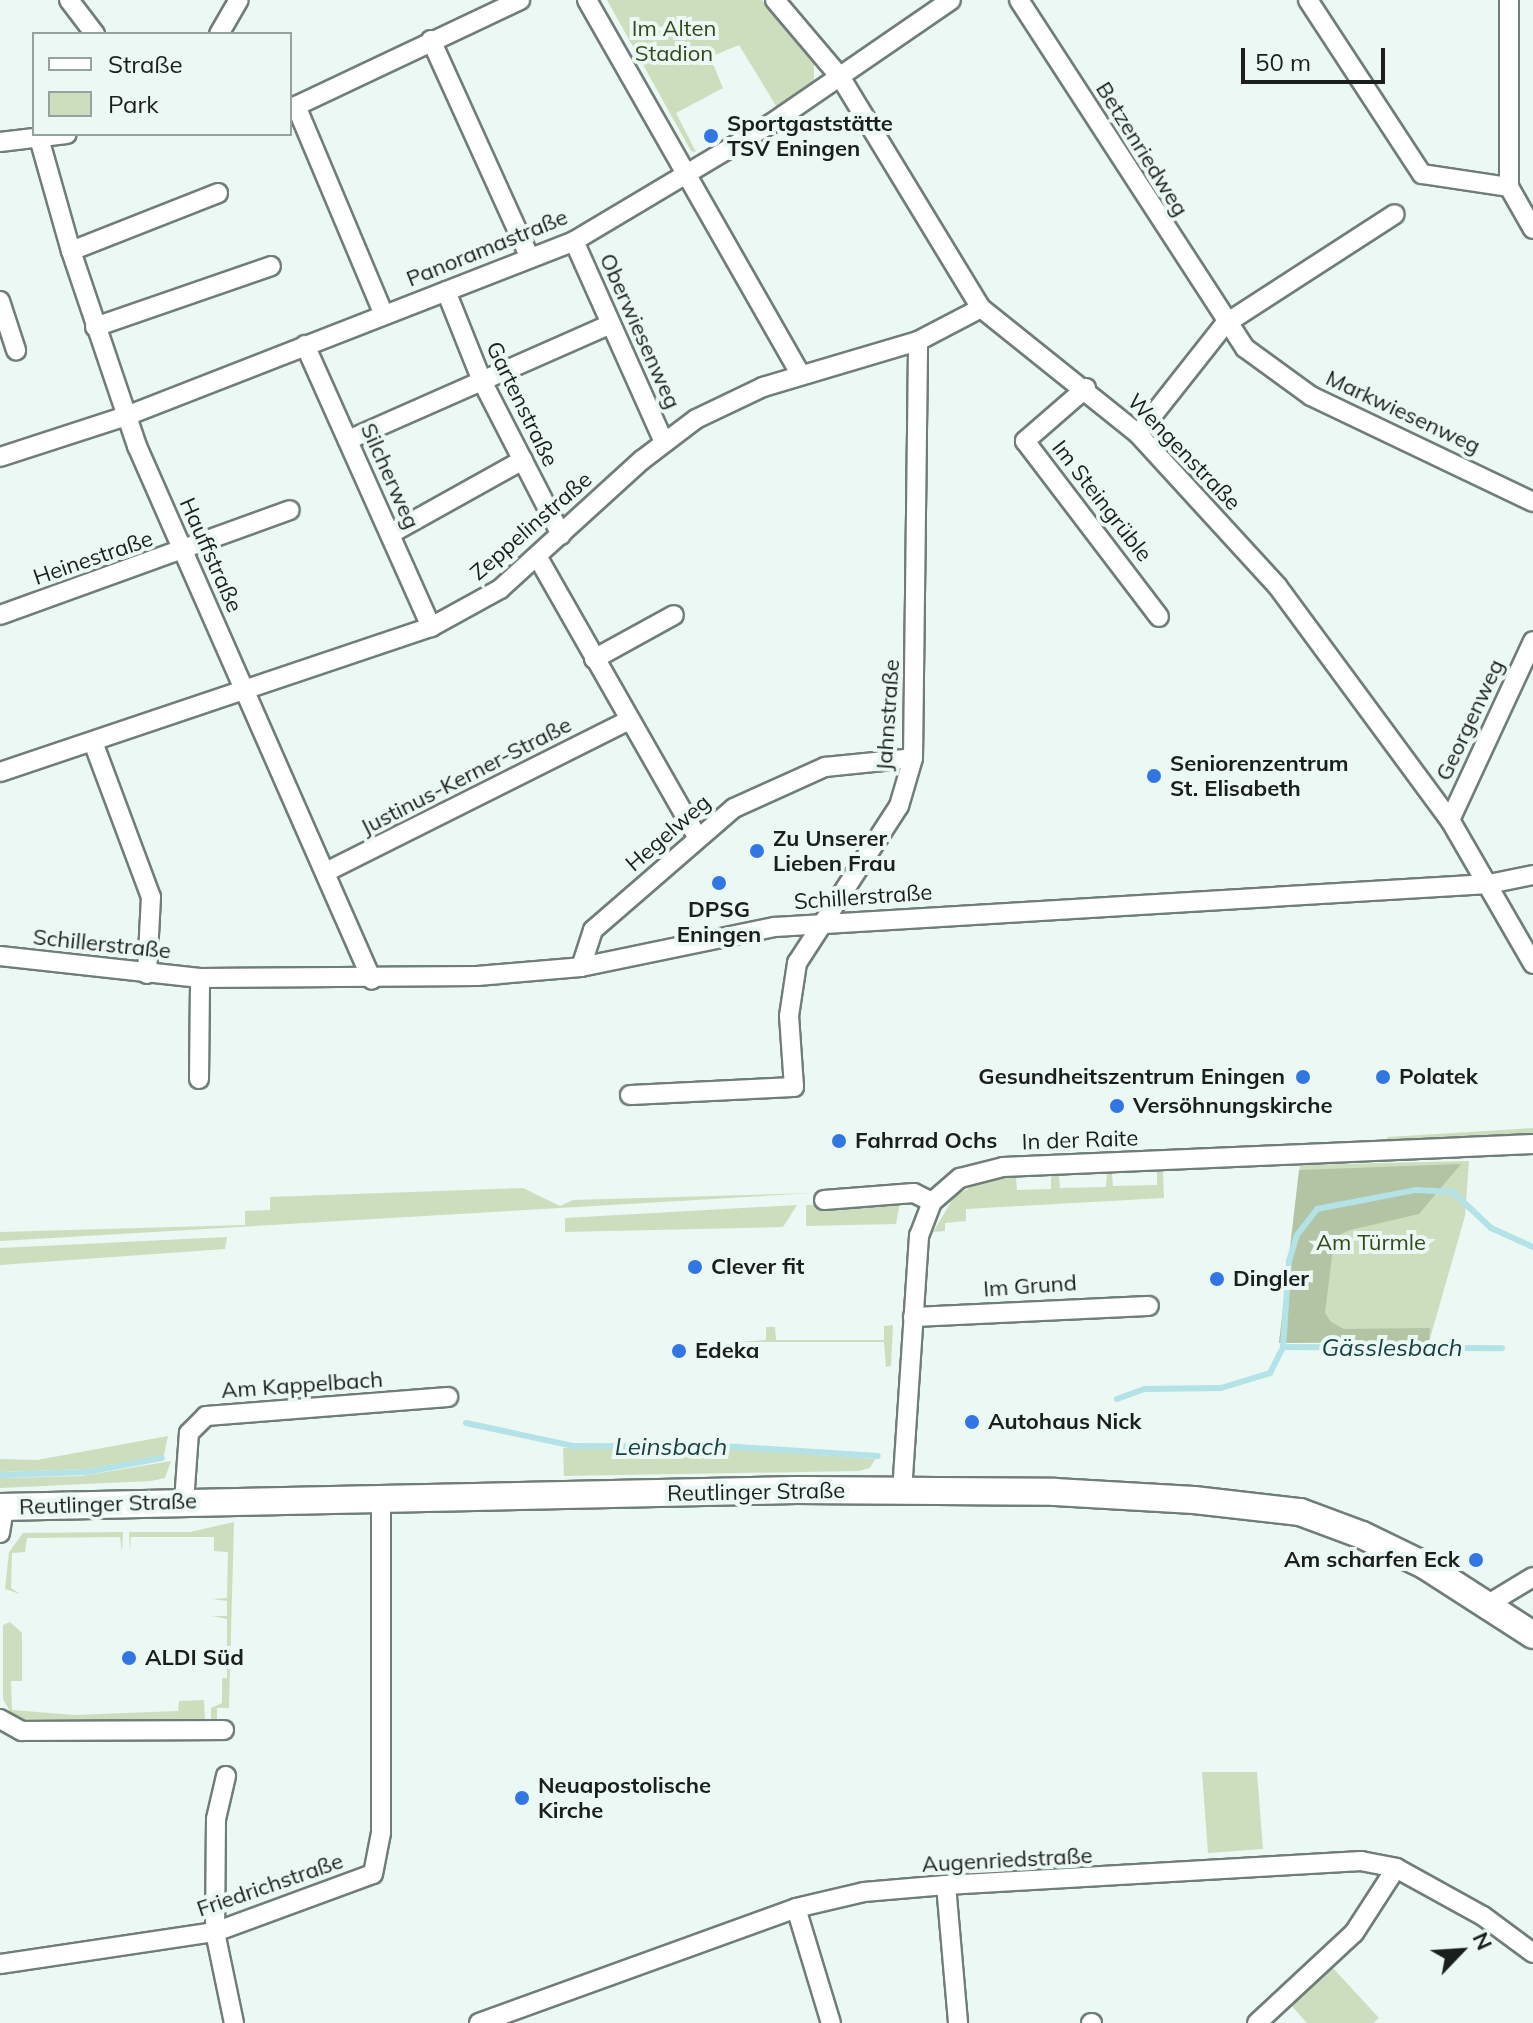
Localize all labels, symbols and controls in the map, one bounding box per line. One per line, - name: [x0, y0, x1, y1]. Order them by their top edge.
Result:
- park label: Im Alten Stadion: [632, 15, 716, 66]
- legend: [32, 32, 292, 136]
- scale bar: [1245, 32, 1389, 82]
- text: 50 m: [1255, 47, 1311, 77]
- text: Straße: [108, 49, 183, 79]
- street label: Betzenriedweg: [1090, 77, 1194, 221]
- text: Park: [108, 89, 159, 119]
- place label: Sportgaststätte TSV Eningen: [727, 110, 893, 162]
- marker: Sportgaststätte TSV Eningen: [702, 127, 720, 145]
- street label: Panoramastraße: [403, 204, 571, 292]
- street label: Oberwiesenweg: [594, 249, 686, 413]
- street label: Gartenstraße: [480, 337, 564, 471]
- street label: Markwiesenweg: [1322, 365, 1484, 459]
- street label: Wengenstraße: [1122, 388, 1246, 516]
- street label: Silcherweg: [355, 419, 425, 533]
- street label: Im Steingrüble: [1047, 435, 1157, 567]
- street label: Zeppelinstraße: [465, 466, 597, 586]
- street label: Hauffstraße: [174, 494, 248, 616]
- street label: Heinestraße: [30, 525, 156, 591]
- street label: Georgenweg: [1430, 655, 1510, 785]
- street label: Jahnstraße: [871, 658, 905, 772]
- street label: Justinus-Kerner-Straße: [356, 711, 576, 841]
- place label: Seniorenzentrum St. Elisabeth: [1170, 750, 1349, 802]
- marker: Seniorenzentrum St. Elisabeth: [1145, 767, 1163, 785]
- street label: Hegelweg: [620, 789, 716, 877]
- place label: Zu Unserer Lieben Frau: [773, 825, 896, 876]
- marker: Zu Unserer Lieben Frau: [748, 842, 766, 860]
- marker: DPSG Eningen: [710, 874, 728, 892]
- street label: Schillerstraße: [793, 879, 933, 915]
- place label: DPSG Eningen: [677, 896, 761, 948]
- street label: Schillerstraße: [32, 924, 172, 964]
- place label: Gesundheitszentrum Eningen: [978, 1064, 1285, 1090]
- place label: Polatek: [1399, 1064, 1478, 1090]
- marker: Gesundheitszentrum Eningen: [1292, 1066, 1314, 1088]
- marker: Polatek: [1374, 1068, 1392, 1086]
- place label: Versöhnungskirche: [1133, 1093, 1332, 1119]
- marker: Versöhnungskirche: [1108, 1097, 1126, 1115]
- street label: In der Raite: [1021, 1125, 1139, 1155]
- place label: Fahrrad Ochs: [855, 1128, 997, 1154]
- marker: Fahrrad Ochs: [830, 1132, 848, 1150]
- park label: Am Türmle: [1316, 1230, 1426, 1256]
- place label: Clever fit: [711, 1254, 804, 1280]
- marker: Clever fit: [686, 1258, 704, 1276]
- place label: Dingler: [1233, 1266, 1309, 1292]
- street label: Im Grund: [982, 1270, 1078, 1302]
- marker: Dingler: [1208, 1270, 1226, 1288]
- water label: Gässlesbach: [1321, 1334, 1463, 1362]
- place label: Edeka: [695, 1338, 759, 1364]
- marker: Edeka: [670, 1342, 688, 1360]
- street label: Am Kappelbach: [220, 1366, 384, 1404]
- place label: Autohaus Nick: [988, 1409, 1142, 1435]
- marker: Autohaus Nick: [963, 1413, 981, 1431]
- water label: Leinsbach: [615, 1433, 727, 1461]
- street label: Reutlinger Straße: [667, 1477, 845, 1507]
- street label: Reutlinger Straße: [19, 1488, 197, 1520]
- place label: Am scharfen Eck: [1284, 1547, 1460, 1573]
- marker: Am scharfen Eck: [1467, 1551, 1485, 1569]
- place label: ALDI Süd: [145, 1645, 244, 1671]
- marker: ALDI Süd: [120, 1649, 138, 1667]
- place label: Neuapostolische Kirche: [538, 1772, 711, 1824]
- marker: Neuapostolische Kirche: [513, 1789, 531, 1807]
- street label: Augenriedstraße: [921, 1842, 1093, 1878]
- street label: Friedrichstraße: [193, 1848, 347, 1922]
- north arrow: [1421, 1911, 1501, 1991]
- text: N: [1467, 1927, 1499, 1954]

